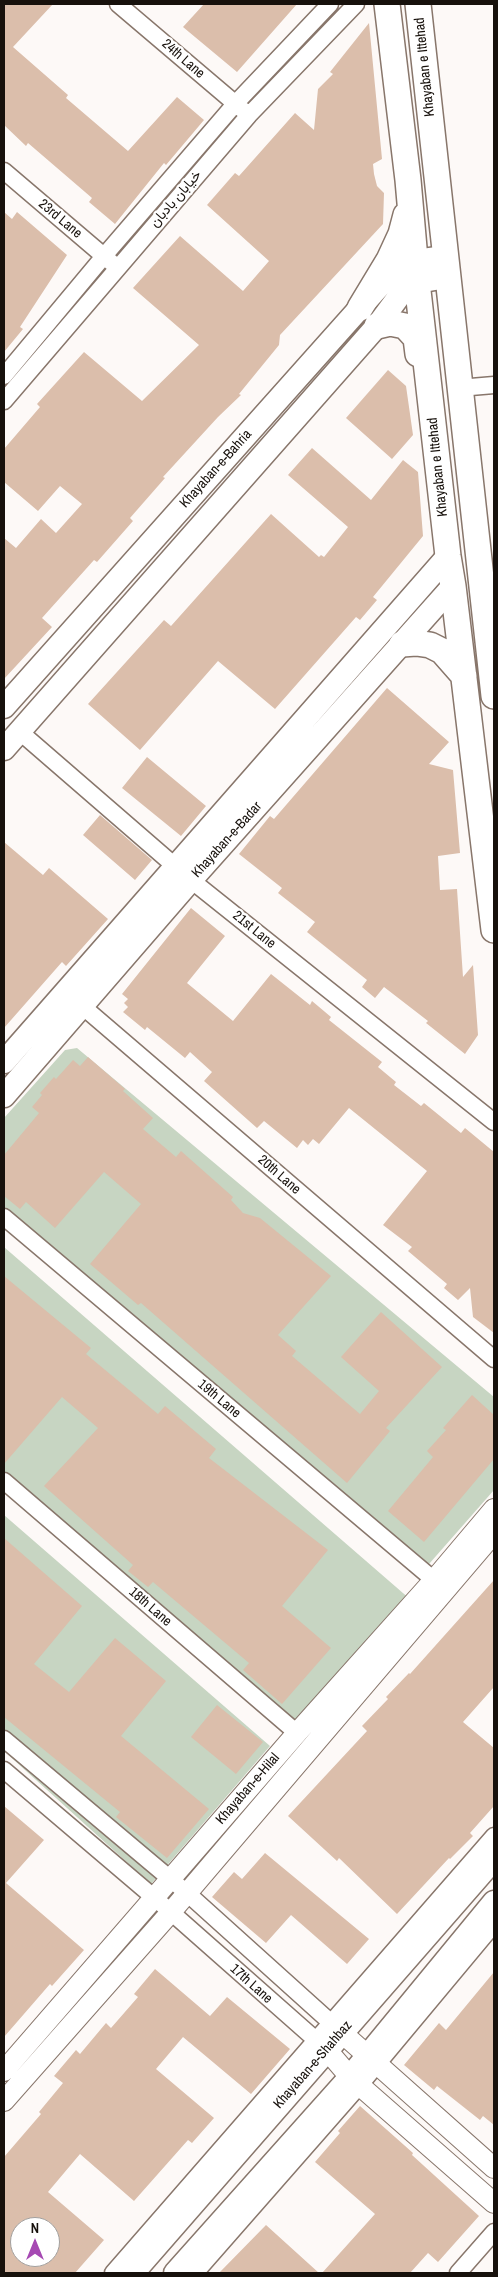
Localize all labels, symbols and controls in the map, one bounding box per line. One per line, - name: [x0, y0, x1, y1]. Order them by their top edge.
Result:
- street label: Khayaban e Ittehad: [411, 17, 439, 117]
- street label: 24th Lane: [158, 36, 208, 82]
- street label: خیابان بادبان: [147, 167, 205, 231]
- street label: 23rd Lane: [35, 196, 85, 242]
- street label: Khayaban e Ittehad: [424, 417, 452, 517]
- street label: Khayaban-e-Bahria: [176, 426, 256, 512]
- street label: Khayaban-e-Badar: [189, 799, 265, 881]
- street label: 21st Lane: [229, 908, 279, 952]
- street label: 20th Lane: [254, 1152, 304, 1198]
- street label: 19th Lane: [194, 1376, 244, 1422]
- street label: 18th Lane: [125, 1584, 175, 1630]
- street label: Khayaban-e-Hilal: [213, 1750, 283, 1828]
- street label: 17th Lane: [226, 1961, 276, 2007]
- street label: Khayaban-e-Shahbaz: [270, 2018, 356, 2112]
- north arrow: [10, 2217, 60, 2267]
- text: N: [31, 2219, 39, 2237]

